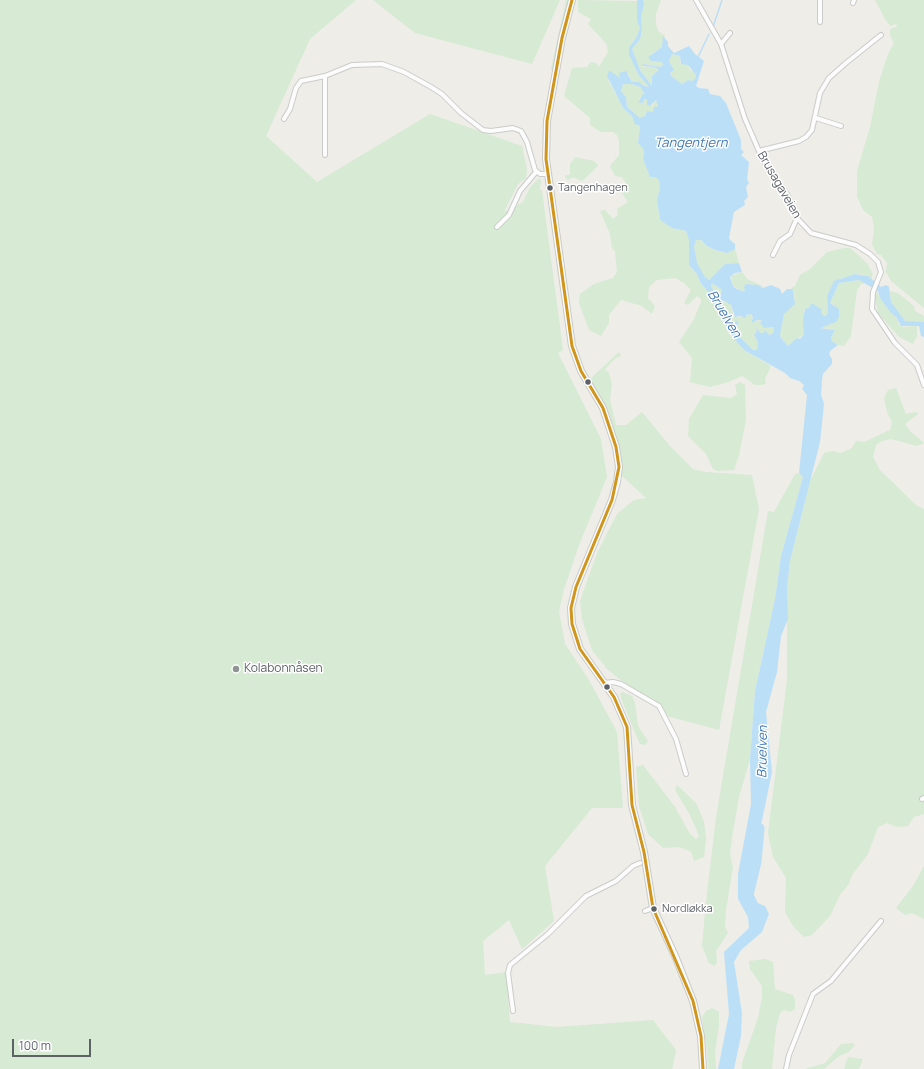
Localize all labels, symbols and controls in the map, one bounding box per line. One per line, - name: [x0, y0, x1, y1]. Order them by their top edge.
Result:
- water label: Tangentjern: [654, 135, 728, 151]
- street label: Brusagaveien: [754, 149, 804, 221]
- place label: Tangenhagen: [558, 181, 628, 195]
- marker: Tangenhagen: [545, 183, 555, 193]
- water label: Bruelven: [704, 287, 744, 341]
- unlabelled marker: [583, 377, 593, 387]
- place label: Kolabonnåsen: [244, 662, 323, 676]
- marker: Kolabonnåsen: [231, 664, 241, 674]
- unlabelled marker: [602, 682, 612, 692]
- water label: Bruelven: [755, 726, 771, 778]
- place label: Nordløkka: [662, 902, 713, 916]
- marker: Nordløkka: [649, 904, 659, 914]
- scale bar: [14, 1031, 93, 1057]
- text: 100 m: [19, 1037, 51, 1054]

